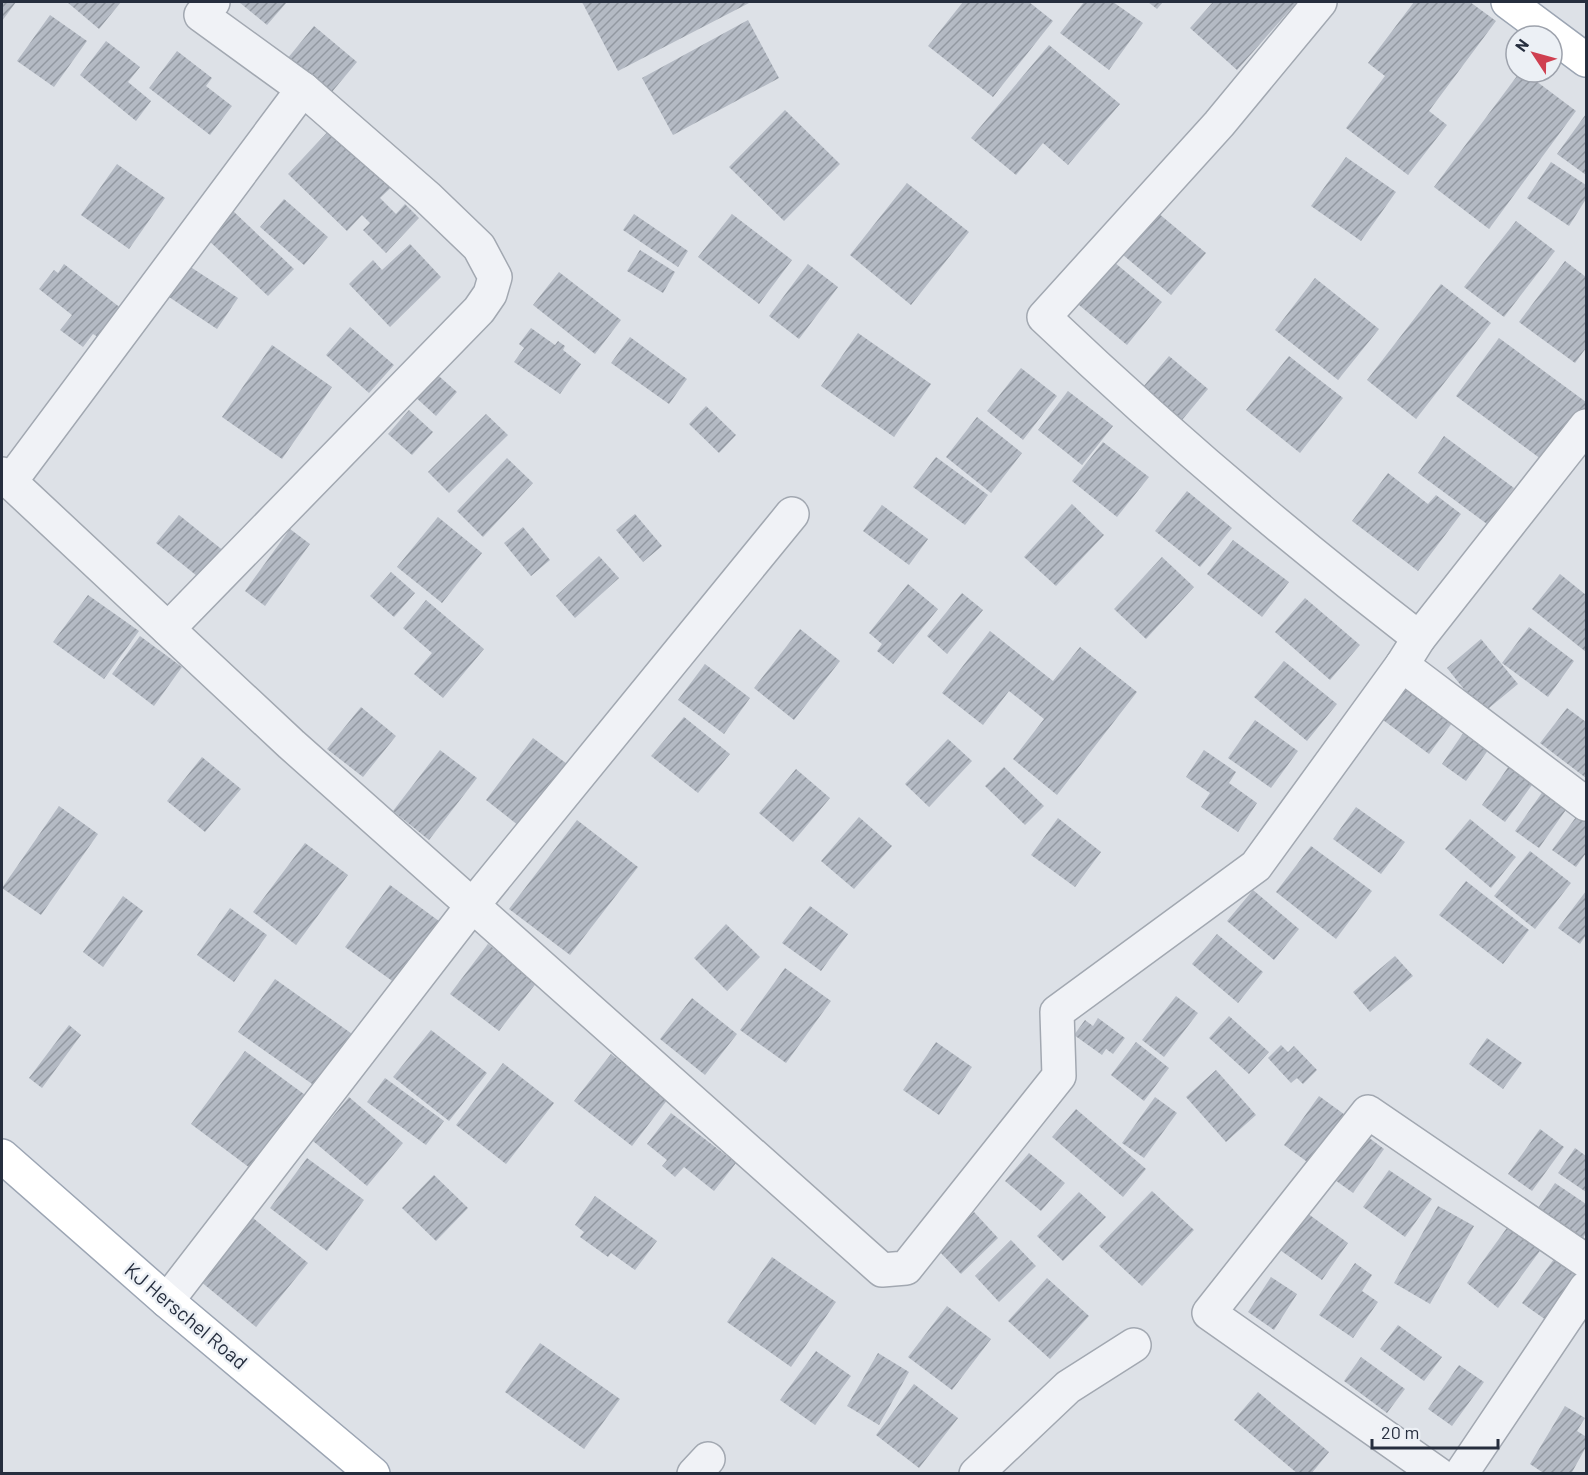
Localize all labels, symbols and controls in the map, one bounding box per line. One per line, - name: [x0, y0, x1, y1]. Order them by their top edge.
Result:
- north arrow: [1504, 24, 1564, 84]
- text: N: [1511, 35, 1532, 55]
- street label: KJ Herschel Road: [120, 1257, 253, 1373]
- scale bar: [1372, 1412, 1498, 1450]
- text: 20 m: [1381, 1421, 1419, 1443]

